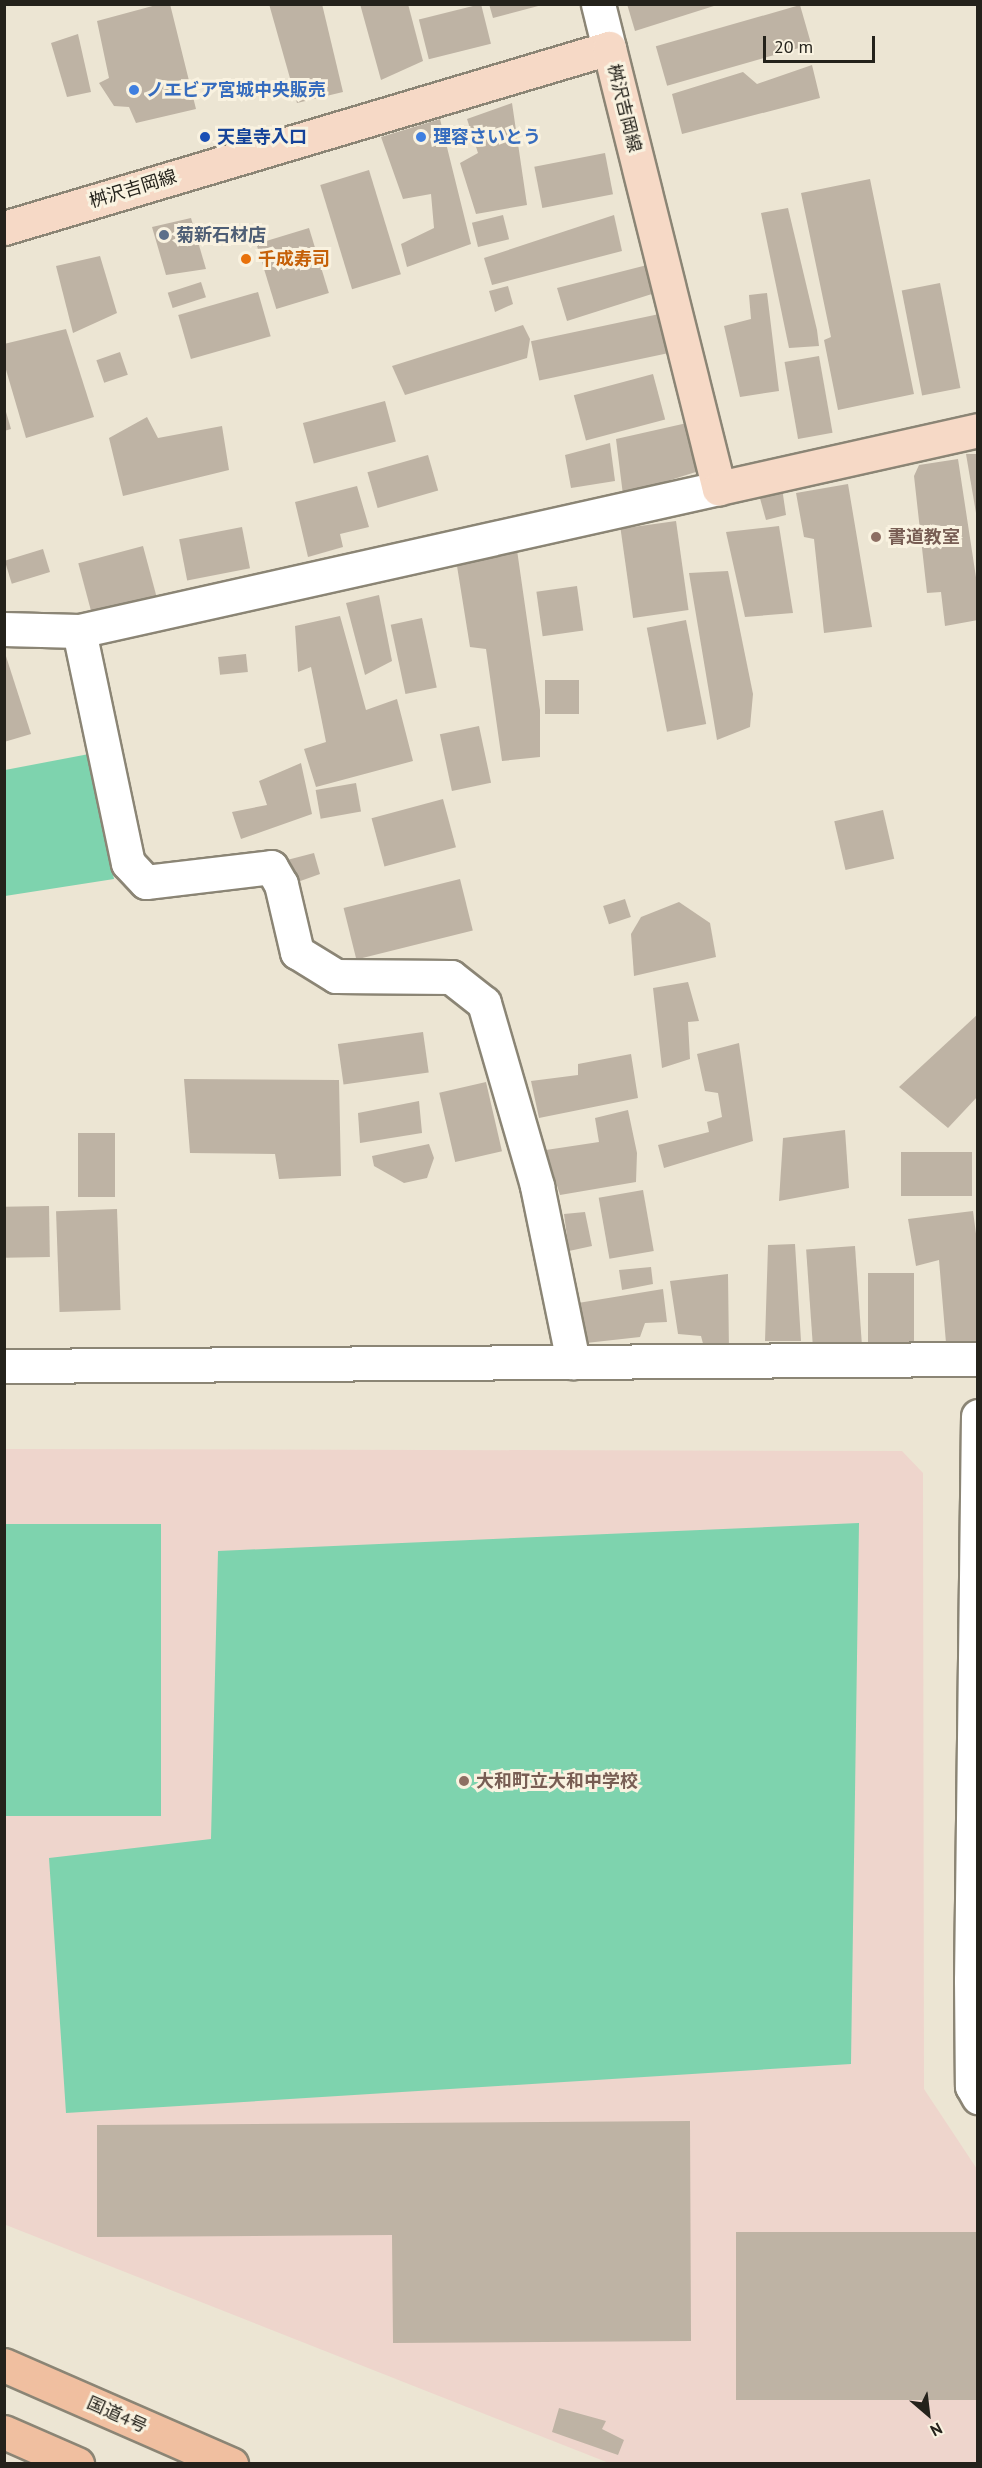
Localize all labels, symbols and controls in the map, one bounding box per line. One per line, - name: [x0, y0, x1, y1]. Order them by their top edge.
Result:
- scale bar: [766, 24, 878, 62]
- text: 20 m: [774, 35, 813, 58]
- street label: 桝沢吉岡線: [603, 62, 645, 154]
- place label: ノエビア宮城中央販売: [146, 79, 326, 101]
- marker: ノエビア宮城中央販売: [127, 83, 141, 97]
- place label: 天皇寺入口: [217, 126, 307, 148]
- place label: 理容さいとう: [433, 126, 541, 148]
- marker: 天皇寺入口: [198, 130, 212, 144]
- marker: 理容さいとう: [414, 130, 428, 144]
- street label: 桝沢吉岡線: [87, 166, 179, 212]
- place label: 菊新石材店: [176, 224, 266, 246]
- marker: 菊新石材店: [157, 228, 171, 242]
- place label: 千成寿司: [258, 248, 330, 270]
- marker: 千成寿司: [239, 252, 253, 266]
- place label: 書道教室: [888, 526, 960, 548]
- marker: 書道教室: [869, 530, 883, 544]
- place label: 大和町立大和中学校: [476, 1770, 638, 1792]
- marker: 大和町立大和中学校: [457, 1774, 471, 1788]
- north arrow: [898, 2384, 958, 2444]
- street label: 国道4号: [83, 2392, 151, 2438]
- text: N: [927, 2419, 946, 2441]

